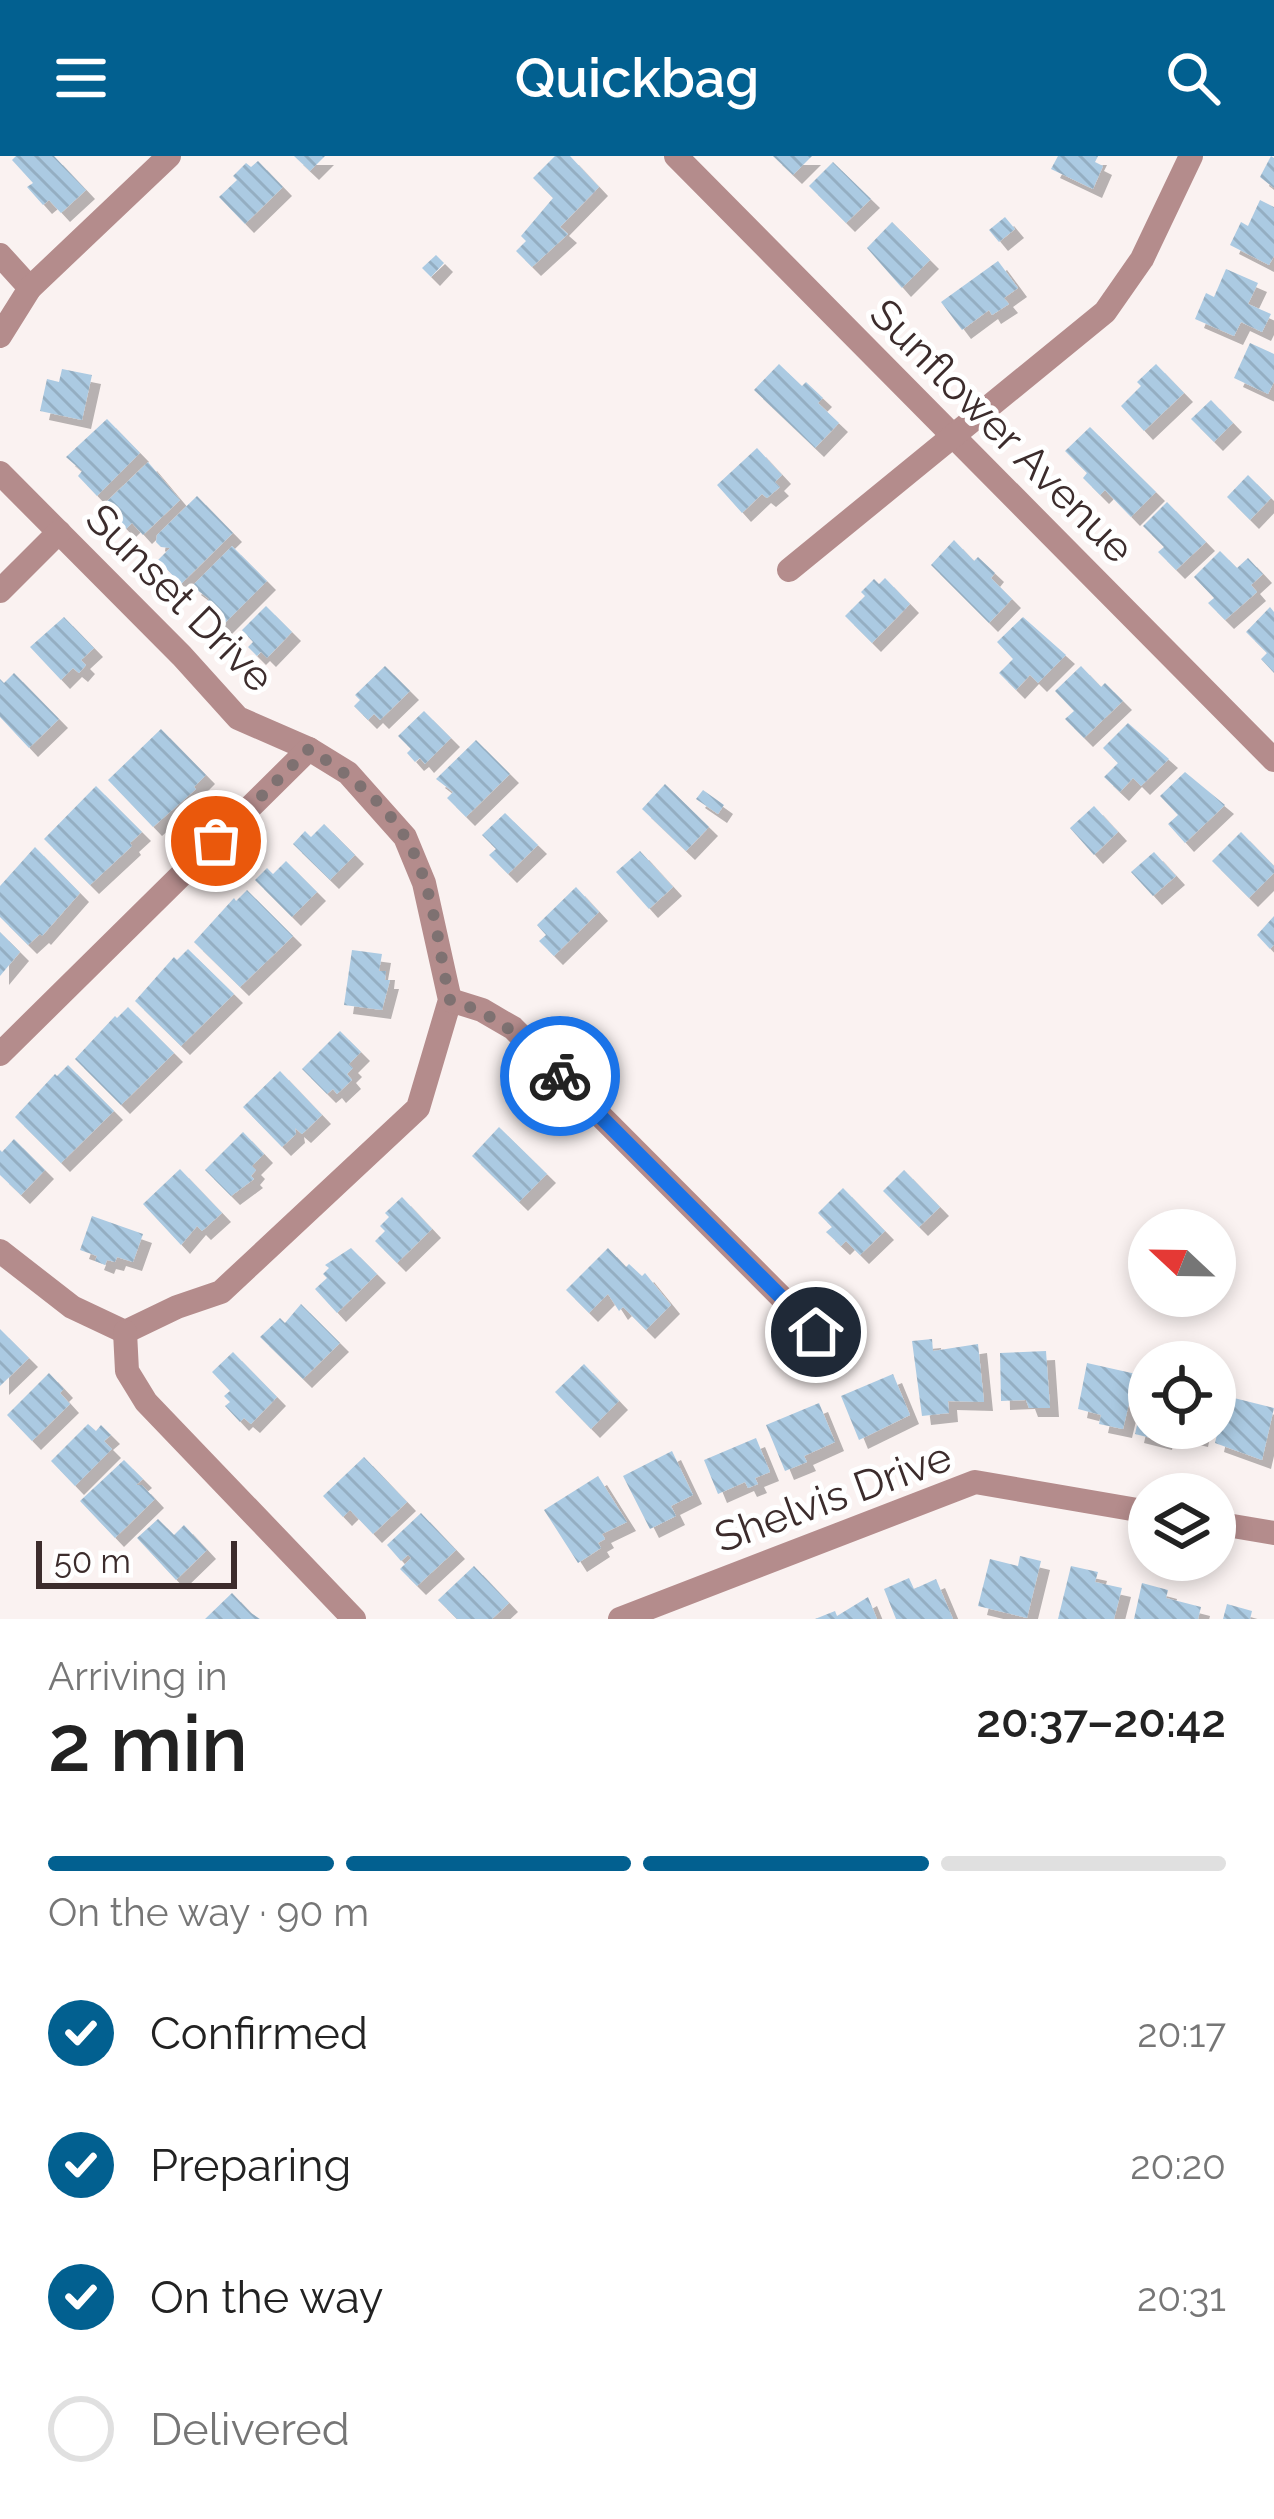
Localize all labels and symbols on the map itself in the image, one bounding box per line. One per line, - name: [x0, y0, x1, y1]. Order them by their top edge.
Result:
- street label: Sunflower Avenue: [860, 289, 1144, 573]
- street label: Sunset Drive: [76, 494, 284, 702]
- pin: [165, 790, 267, 892]
- courier: [500, 1016, 620, 1136]
- north arrow: [1128, 1209, 1236, 1317]
- pin: [765, 1281, 867, 1383]
- street label: Shelvis Drive: [708, 1432, 958, 1562]
- scale bar: [36, 1535, 237, 1588]

